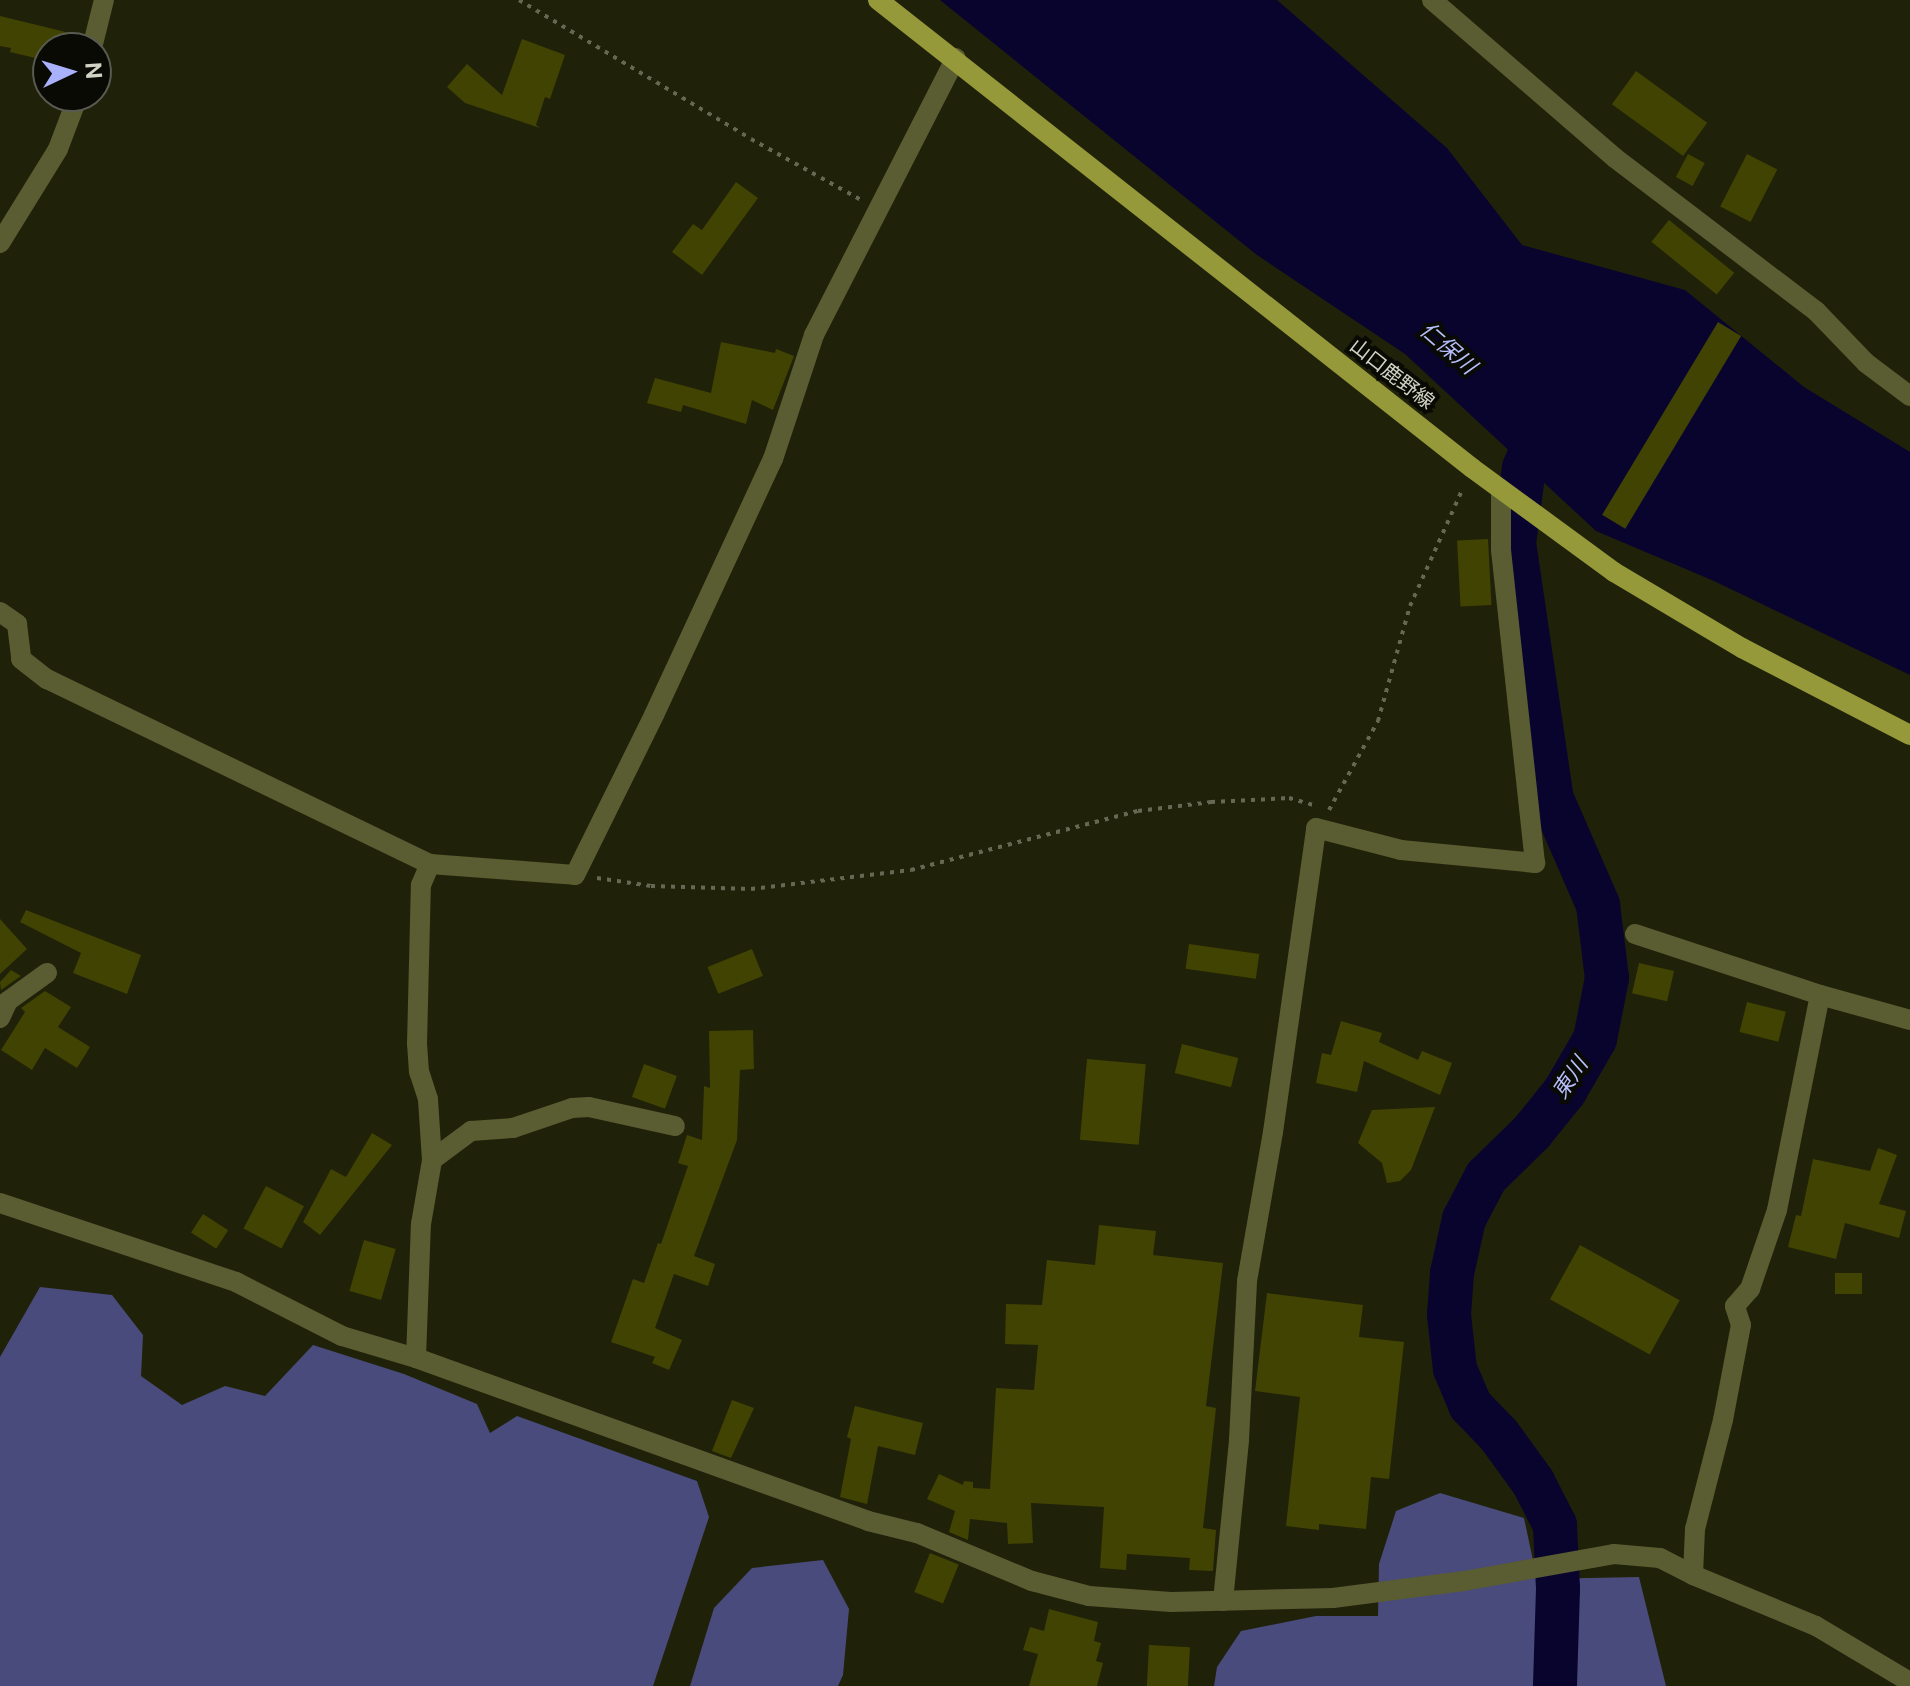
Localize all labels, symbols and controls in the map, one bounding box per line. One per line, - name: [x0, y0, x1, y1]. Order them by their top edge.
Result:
- north arrow: [32, 32, 112, 112]
- text: N: [80, 61, 108, 80]
- water label: 仁保川: [1414, 316, 1482, 380]
- street label: 山口鹿野線: [1345, 334, 1439, 414]
- water label: 東川: [1547, 1052, 1593, 1104]

